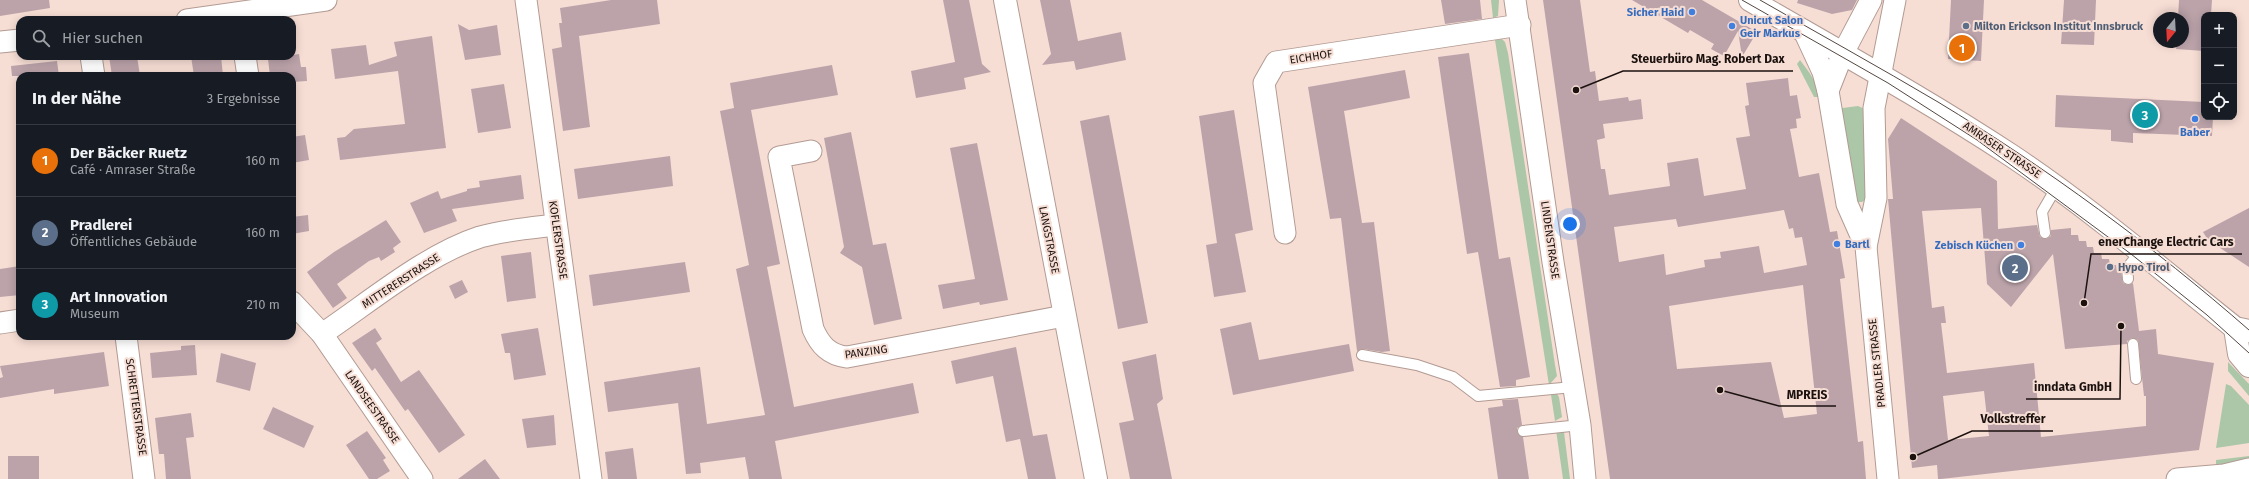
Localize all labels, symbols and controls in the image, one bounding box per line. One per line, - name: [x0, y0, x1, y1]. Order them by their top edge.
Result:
- place label: Sicher Haid: [1627, 6, 1684, 19]
- marker: Sicher Haid: [1687, 7, 1697, 17]
- north arrow: [2153, 12, 2189, 48]
- map controls: [2201, 12, 2237, 120]
- button: +: [2201, 12, 2237, 48]
- place label: Unicut Salon Geir Markus: [1740, 14, 1803, 40]
- search box: [16, 16, 296, 60]
- place label: Milton Erickson Institut Innsbruck: [1974, 20, 2144, 33]
- marker: Unicut Salon Geir Markus: [1727, 21, 1737, 31]
- marker: Milton Erickson Institut Innsbruck: [1961, 21, 1971, 31]
- icon: search: [30, 27, 52, 49]
- text: Hier suchen: [62, 29, 143, 47]
- pin: 1: [1949, 33, 1975, 63]
- street label: EICHHOF: [1289, 47, 1334, 67]
- callout: Steuerbüro Mag. Robert Dax: [1623, 47, 1793, 71]
- button: −: [2201, 48, 2237, 84]
- text: Steuerbüro Mag. Robert Dax: [1631, 52, 1786, 66]
- button: locate: [2201, 84, 2237, 120]
- text: In der Nähe: [32, 88, 121, 109]
- text: 3 Ergebnisse: [207, 91, 280, 106]
- pin: 3: [2132, 100, 2158, 130]
- marker: Baber: [2190, 114, 2200, 124]
- street label: AMRASER STRASSE: [1960, 119, 2044, 181]
- place label: Baber: [2180, 126, 2211, 139]
- text: Der Bäcker Ruetz: [70, 144, 187, 162]
- text: 1: [42, 153, 48, 168]
- text: 160 m: [246, 153, 280, 168]
- text: Café · Amraser Straße: [70, 162, 195, 177]
- street label: KOFLERSTRASSE: [546, 200, 570, 280]
- street label: LINDENSTRASSE: [1538, 200, 1562, 280]
- street label: LANGSTRASSE: [1036, 205, 1062, 275]
- your location: [1560, 214, 1580, 234]
- text: Pradlerei: [70, 216, 132, 234]
- text: 2: [42, 225, 48, 240]
- text: 160 m: [246, 225, 280, 240]
- callout: enerChange Electric Cars: [2091, 230, 2242, 254]
- text: Öffentliches Gebäude: [70, 234, 197, 249]
- text: enerChange Electric Cars: [2098, 235, 2234, 249]
- place label: Bartl: [1845, 238, 1870, 251]
- marker: Bartl: [1832, 239, 1842, 249]
- place label: Zebisch Küchen: [1935, 239, 2013, 252]
- marker: Zebisch Küchen: [2016, 240, 2026, 250]
- street label: MITTERERSTRASSE: [360, 251, 443, 311]
- pin: 2: [2002, 253, 2028, 283]
- place label: Hypo Tirol: [2118, 261, 2170, 274]
- marker: Hypo Tirol: [2105, 262, 2115, 272]
- text: Art Innovation: [70, 288, 168, 306]
- text: 3: [42, 297, 48, 312]
- text: 210 m: [246, 297, 280, 312]
- text: Museum: [70, 306, 120, 321]
- street label: PRADLER STRASSE: [1866, 318, 1888, 408]
- street label: PANZING: [844, 343, 888, 361]
- street label: SCHRETTERSTRASSE: [123, 357, 149, 457]
- street label: LANDSEESTRASSE: [342, 368, 402, 446]
- callout: inndata GmbH: [2026, 375, 2120, 399]
- text: inndata GmbH: [2034, 380, 2112, 394]
- callout: MPREIS: [1779, 382, 1836, 406]
- text: MPREIS: [1787, 388, 1827, 402]
- callout: Volkstreffer: [1972, 407, 2053, 431]
- text: Volkstreffer: [1979, 412, 2046, 426]

